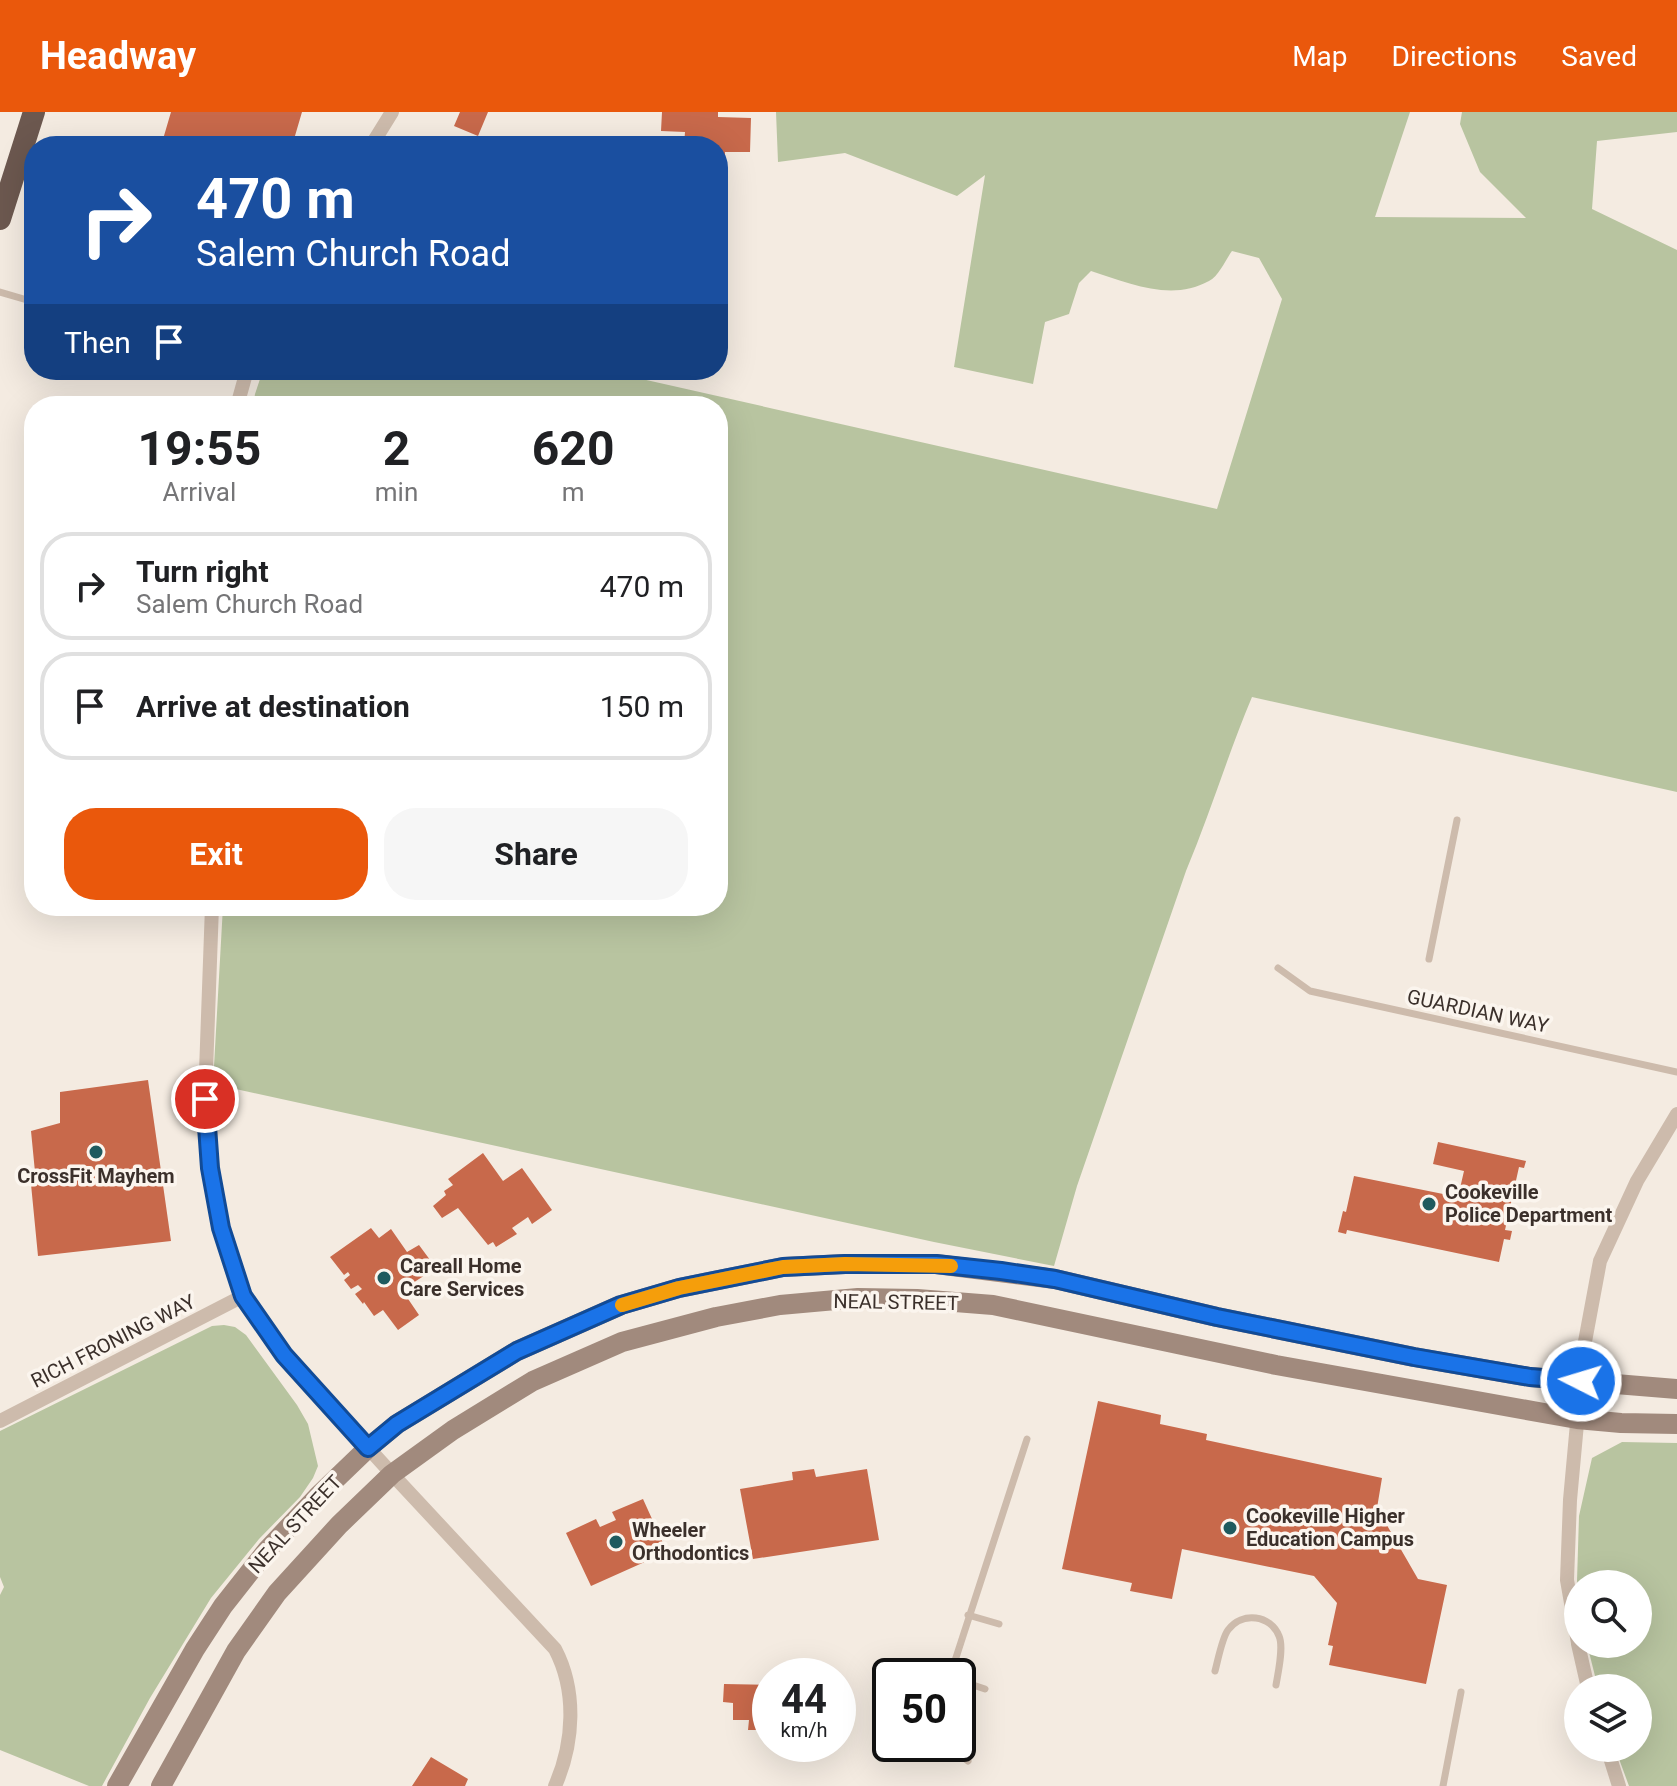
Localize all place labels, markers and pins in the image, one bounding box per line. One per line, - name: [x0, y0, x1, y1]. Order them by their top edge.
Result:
- pin: [171, 1065, 239, 1133]
- marker: CrossFit Mayhem: [87, 1143, 105, 1161]
- place label: CrossFit Mayhem: [17, 1164, 175, 1188]
- place label: Cookeville Police Department: [1445, 1180, 1612, 1227]
- marker: Cookeville Police Department: [1420, 1195, 1438, 1213]
- place label: Careall Home Care Services: [400, 1254, 524, 1301]
- marker: Careall Home Care Services: [375, 1269, 393, 1287]
- place label: Cookeville Higher Education Campus: [1246, 1504, 1414, 1551]
- place label: Wheeler Orthodontics: [632, 1518, 749, 1565]
- marker: Cookeville Higher Education Campus: [1221, 1519, 1239, 1537]
- marker: Wheeler Orthodontics: [607, 1533, 625, 1551]

